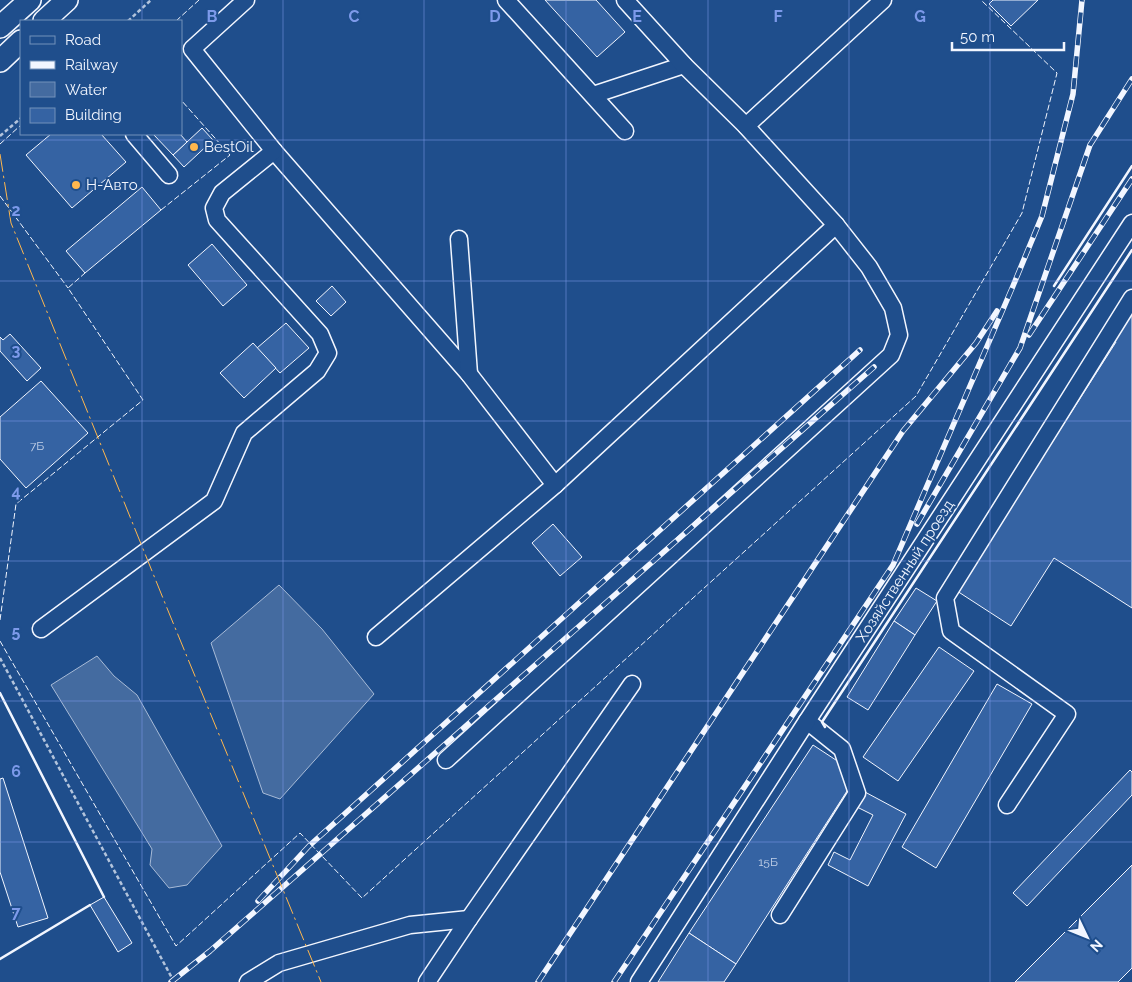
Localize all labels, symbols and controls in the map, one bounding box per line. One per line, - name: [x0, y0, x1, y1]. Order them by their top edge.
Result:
- text: B: [207, 7, 218, 26]
- text: C: [349, 7, 360, 26]
- text: D: [489, 7, 501, 26]
- text: E: [632, 7, 642, 26]
- text: F: [773, 7, 783, 26]
- text: G: [914, 7, 926, 26]
- legend: [20, 20, 182, 135]
- scale bar: [952, 20, 1064, 52]
- text: 50 m: [960, 28, 995, 46]
- text: Road: [65, 31, 101, 49]
- text: Railway: [65, 56, 118, 74]
- text: Water: [65, 81, 108, 99]
- text: Building: [65, 106, 122, 124]
- place label: BestOil: [204, 138, 255, 156]
- marker: BestOil: [188, 141, 200, 153]
- place label: Н-Авто: [86, 176, 138, 194]
- marker: Н-Авто: [70, 179, 82, 191]
- text: 2: [11, 201, 21, 220]
- text: 3: [12, 341, 21, 360]
- house number: 7Б: [30, 439, 44, 453]
- text: 4: [11, 482, 21, 501]
- street label: Хозяйственный проезд: [852, 496, 958, 645]
- text: 5: [12, 622, 21, 641]
- text: 6: [11, 762, 21, 781]
- house number: 15Б: [758, 855, 778, 869]
- text: 7: [12, 903, 21, 922]
- north arrow: [1062, 912, 1112, 962]
- text: N: [1087, 937, 1106, 955]

